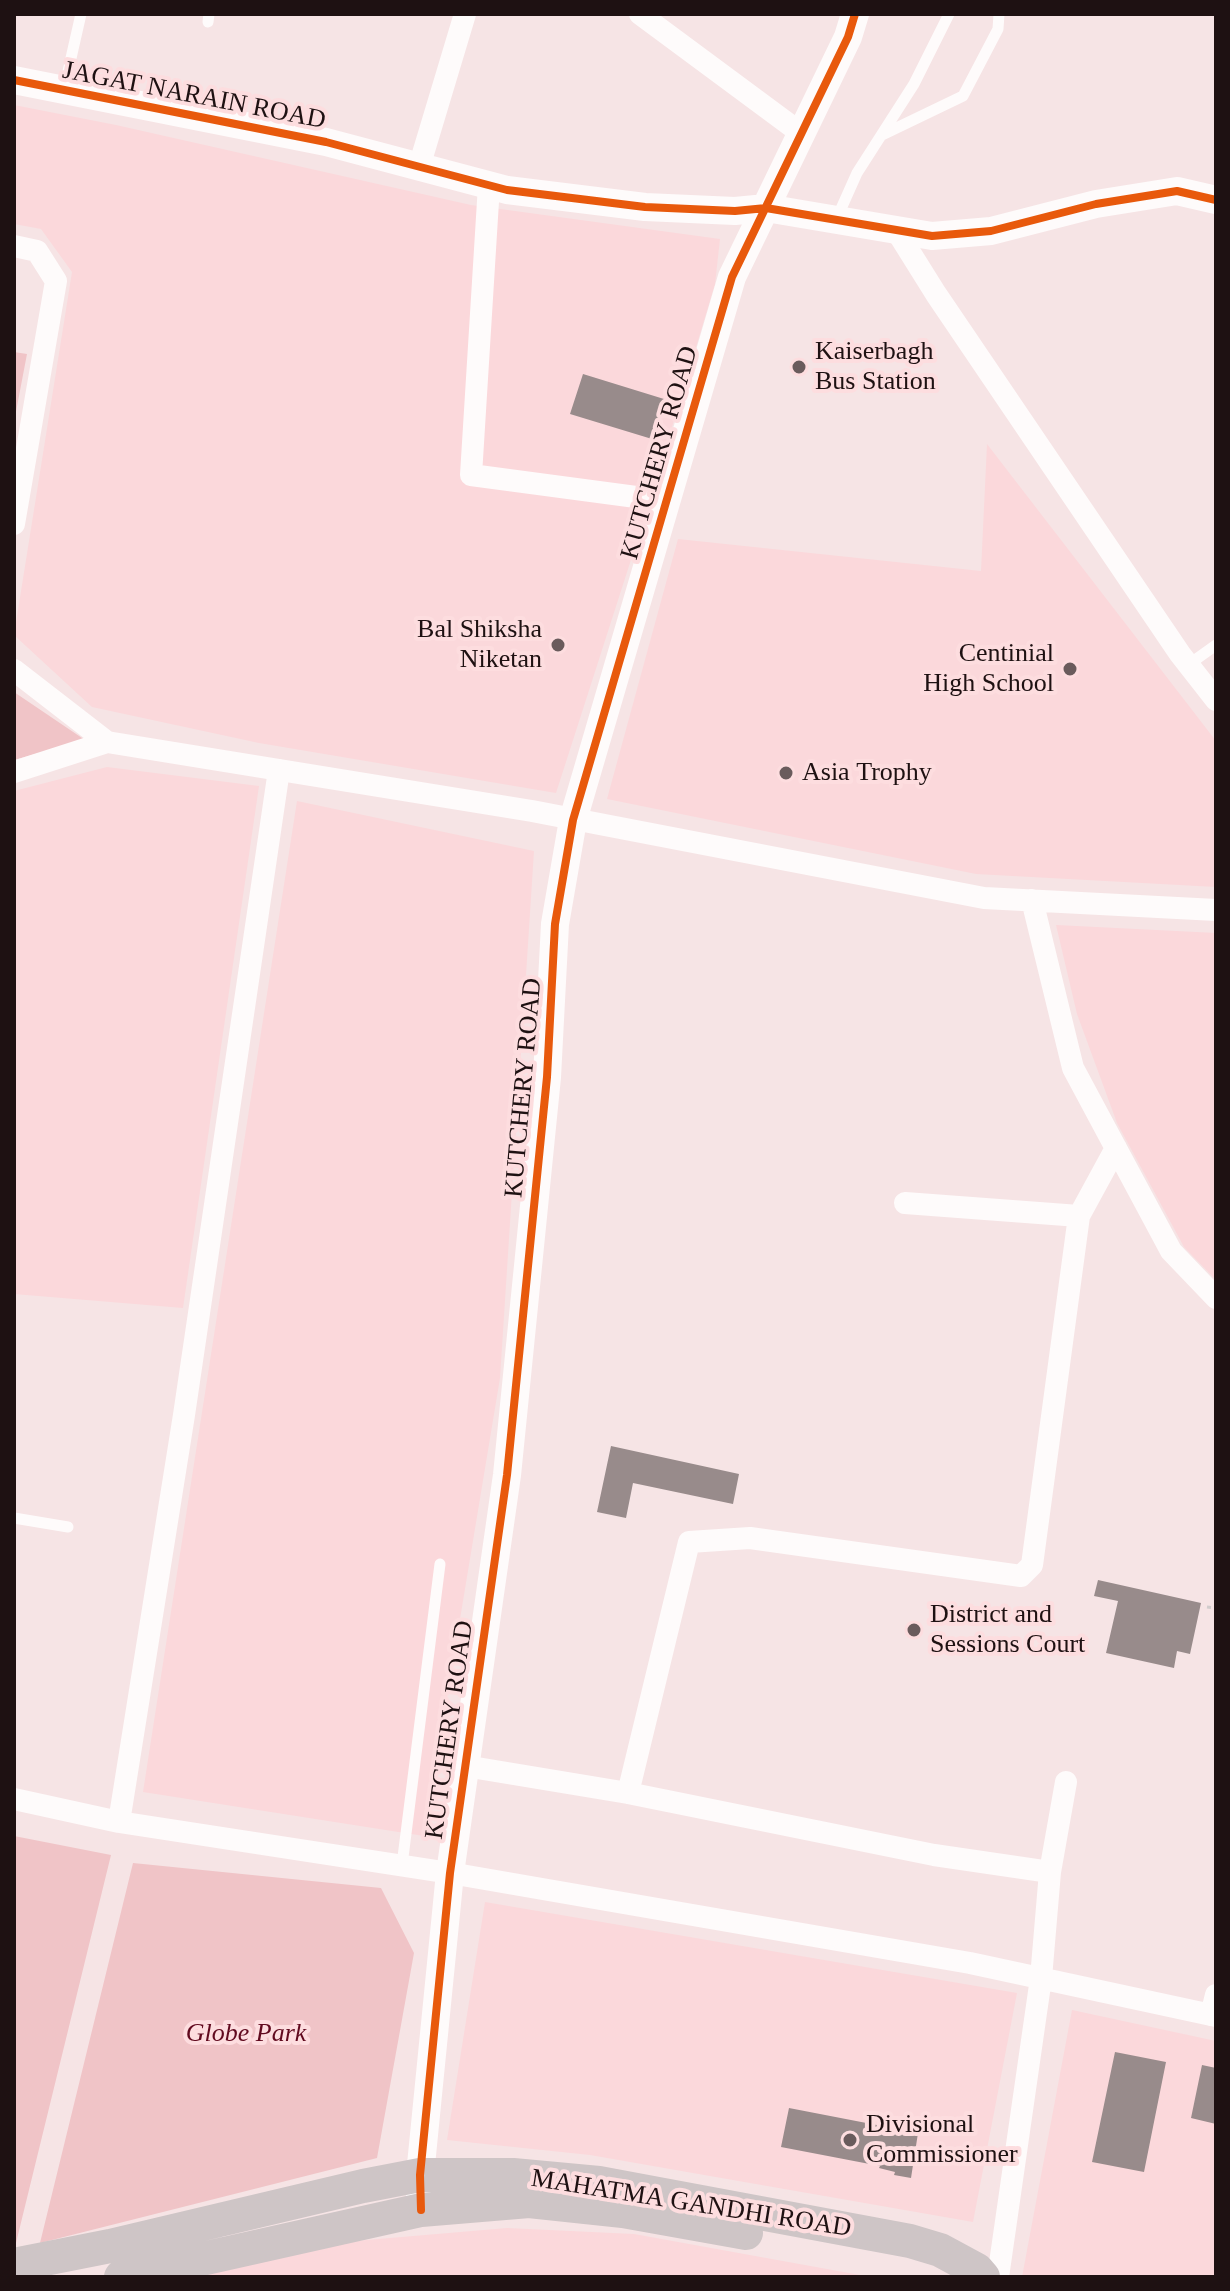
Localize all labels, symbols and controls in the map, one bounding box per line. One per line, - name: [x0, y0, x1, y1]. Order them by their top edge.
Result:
- street label: JAGAT NARAIN ROAD: [60, 55, 328, 137]
- place label: Kaiserbagh Bus Station: [815, 336, 936, 398]
- street label: KUTCHERY ROAD: [615, 343, 705, 563]
- marker: Kaiserbagh Bus Station: [790, 358, 808, 376]
- place label: Bal Shiksha Niketan: [417, 614, 542, 676]
- marker: Bal Shiksha Niketan: [549, 636, 567, 654]
- place label: Centinial High School: [923, 638, 1054, 700]
- marker: Centinial High School: [1061, 660, 1079, 678]
- place label: Asia Trophy: [802, 757, 932, 789]
- marker: Asia Trophy: [777, 764, 795, 782]
- street label: KUTCHERY ROAD: [499, 977, 549, 1199]
- place label: District and Sessions Court: [930, 1599, 1085, 1660]
- street label: KUTCHERY ROAD: [419, 1619, 481, 1841]
- marker: District and Sessions Court: [905, 1621, 923, 1639]
- park label: Globe Park: [186, 2018, 306, 2050]
- place label: Divisional Commissioner: [866, 2109, 1018, 2170]
- marker: Divisional Commissioner: [841, 2131, 859, 2149]
- street label: MAHATMA GANDHI ROAD: [529, 2163, 853, 2245]

